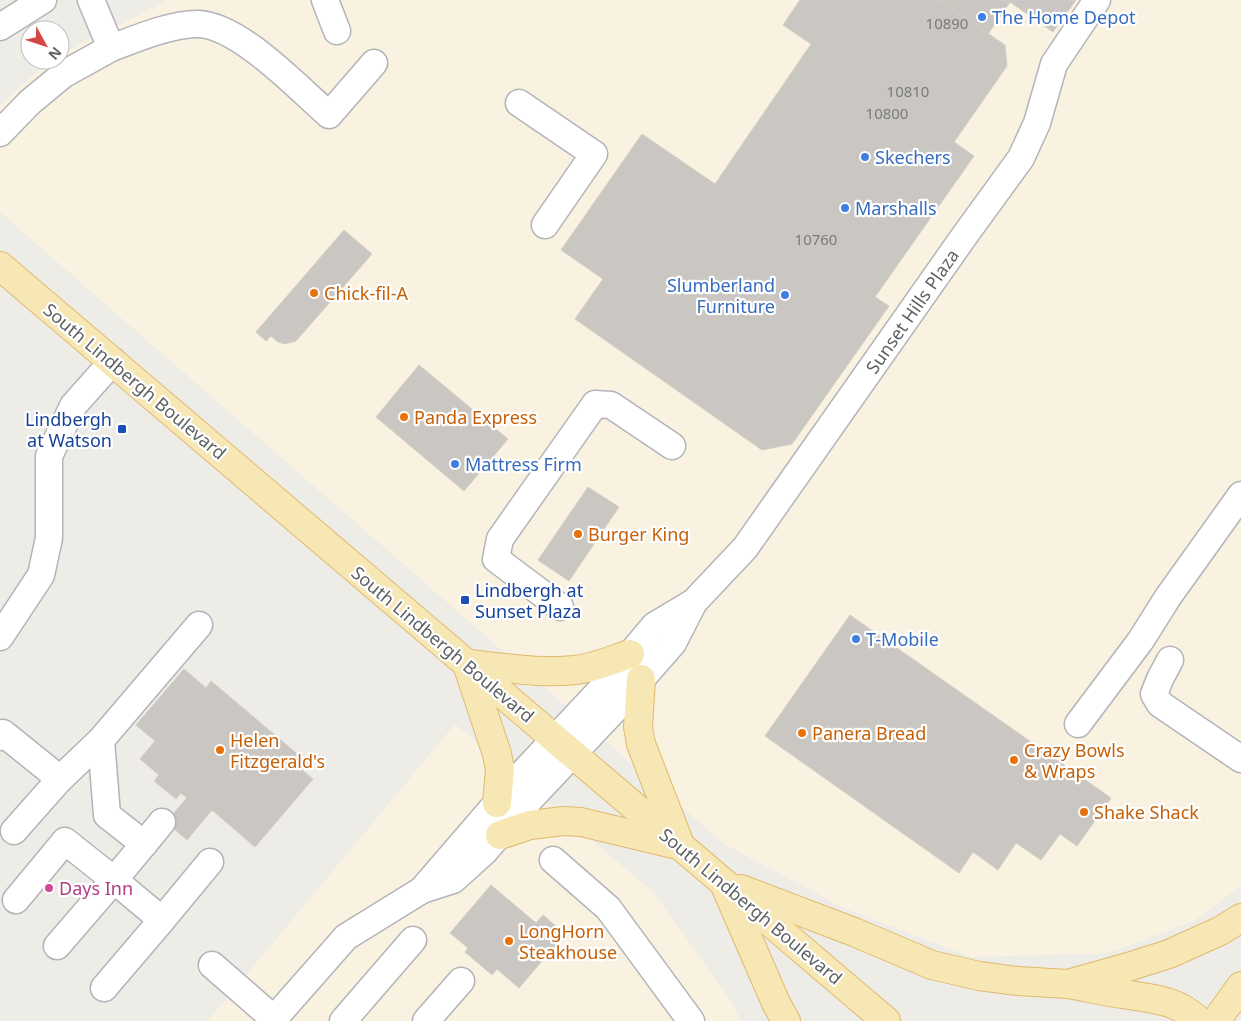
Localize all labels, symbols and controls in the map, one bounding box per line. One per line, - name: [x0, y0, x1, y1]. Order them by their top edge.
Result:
- place label: The Home Depot: [992, 5, 1136, 29]
- marker: The Home Depot: [976, 11, 988, 23]
- house number: 10890: [926, 13, 968, 33]
- north arrow: [20, 20, 70, 70]
- text: N: [44, 43, 66, 64]
- house number: 10810: [887, 81, 929, 101]
- house number: 10800: [866, 103, 908, 123]
- place label: Skechers: [875, 145, 951, 169]
- marker: Skechers: [859, 151, 871, 163]
- place label: Marshalls: [855, 196, 937, 220]
- marker: Marshalls: [839, 202, 851, 214]
- house number: 10760: [795, 229, 837, 249]
- street label: Sunset Hills Plaza: [860, 244, 964, 378]
- place label: Slumberland Furniture: [667, 273, 775, 318]
- place label: Chick-fil-A: [324, 281, 408, 305]
- marker: Chick-fil-A: [308, 287, 320, 299]
- marker: Slumberland Furniture: [779, 289, 791, 301]
- street label: South Lindbergh Boulevard: [39, 297, 231, 465]
- place label: Panda Express: [414, 405, 537, 429]
- place label: Lindbergh at Watson: [25, 407, 112, 452]
- marker: Panda Express: [398, 411, 410, 423]
- marker: Lindbergh at Watson: [116, 423, 128, 435]
- place label: Mattress Firm: [465, 452, 582, 476]
- marker: Mattress Firm: [449, 458, 461, 470]
- place label: Burger King: [588, 522, 689, 546]
- marker: Burger King: [572, 528, 584, 540]
- street label: South Lindbergh Boulevard: [347, 560, 539, 728]
- place label: Lindbergh at Sunset Plaza: [475, 578, 584, 623]
- marker: Lindbergh at Sunset Plaza: [459, 594, 471, 606]
- place label: T-Mobile: [866, 627, 939, 651]
- marker: T-Mobile: [850, 633, 862, 645]
- place label: Panera Bread: [812, 721, 926, 745]
- marker: Panera Bread: [796, 727, 808, 739]
- place label: Helen Fitzgerald's: [230, 728, 325, 773]
- place label: Crazy Bowls & Wraps: [1024, 738, 1125, 783]
- marker: Helen Fitzgerald's: [214, 744, 226, 756]
- marker: Crazy Bowls & Wraps: [1008, 754, 1020, 766]
- place label: Shake Shack: [1094, 800, 1199, 824]
- marker: Shake Shack: [1078, 806, 1090, 818]
- street label: South Lindbergh Boulevard: [655, 822, 847, 990]
- place label: Days Inn: [59, 876, 133, 900]
- marker: Days Inn: [43, 882, 55, 894]
- place label: LongHorn Steakhouse: [519, 919, 617, 964]
- marker: LongHorn Steakhouse: [503, 935, 515, 947]

